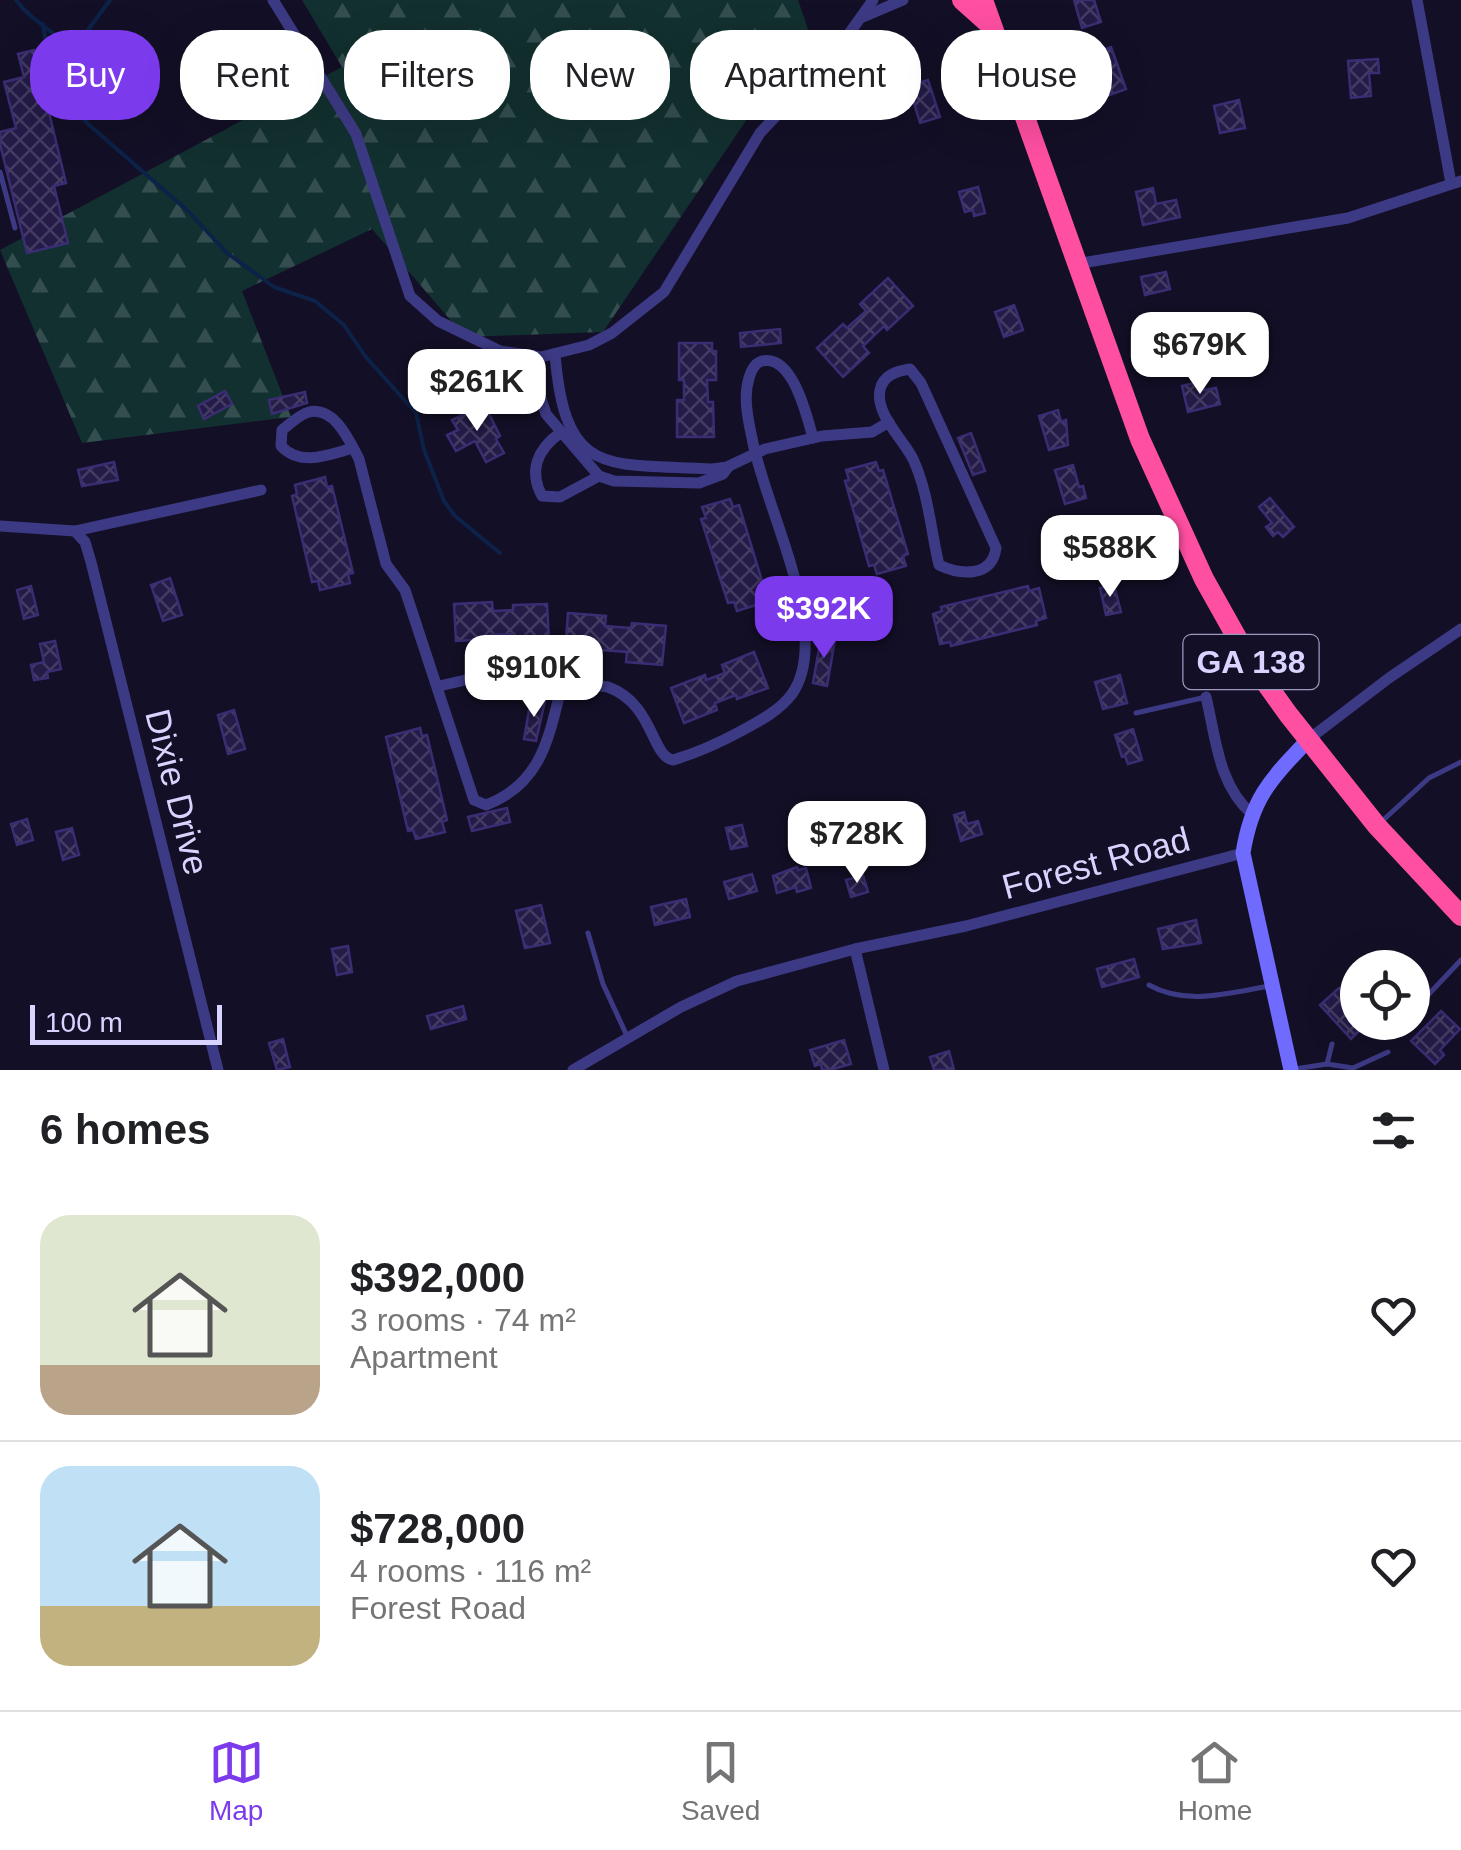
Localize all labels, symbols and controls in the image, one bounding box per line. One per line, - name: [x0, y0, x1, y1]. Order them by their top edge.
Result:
- chip: Buy: [30, 30, 160, 120]
- chip: Rent: [180, 30, 324, 120]
- chip: Filters: [344, 30, 510, 120]
- chip: New: [530, 30, 670, 120]
- chip: Apartment: [690, 30, 921, 120]
- chip: House: [941, 30, 1112, 120]
- pin: $679K: [1130, 312, 1270, 397]
- text: $679K: [1153, 326, 1247, 362]
- pin: $261K: [407, 349, 547, 434]
- text: $261K: [430, 363, 524, 399]
- pin: $588K: [1040, 515, 1180, 600]
- text: $588K: [1063, 529, 1157, 565]
- pin: $392K: [754, 576, 894, 661]
- text: $392K: [777, 590, 871, 626]
- pin: $910K: [464, 635, 604, 720]
- road number: GA 138: [1184, 635, 1318, 689]
- text: $910K: [487, 649, 581, 685]
- street label: Dixie Drive: [138, 705, 217, 879]
- pin: $728K: [787, 801, 927, 886]
- text: $728K: [810, 815, 904, 851]
- street label: Forest Road: [998, 819, 1194, 906]
- map controls: [1340, 950, 1430, 1040]
- button: locate: [1340, 950, 1430, 1040]
- scale bar: [30, 1000, 222, 1044]
- text: 100 m: [45, 1007, 123, 1038]
- icon: filters: [1366, 1103, 1421, 1158]
- text: 6 homes: [40, 1106, 210, 1153]
- text: $392,000: [350, 1254, 525, 1301]
- icon: home: [120, 1255, 240, 1375]
- icon: heart: [1366, 1288, 1421, 1343]
- text: 3 rooms · 74 m²: [350, 1302, 576, 1338]
- text: Apartment: [350, 1339, 498, 1375]
- text: $728,000: [350, 1505, 525, 1552]
- icon: home: [120, 1506, 240, 1626]
- icon: heart: [1366, 1539, 1421, 1594]
- text: 4 rooms · 116 m²: [350, 1553, 591, 1589]
- text: Forest Road: [350, 1590, 526, 1626]
- tab: Map: [209, 1735, 264, 1827]
- tab: Saved: [681, 1735, 760, 1827]
- tab: Home: [1178, 1735, 1252, 1827]

